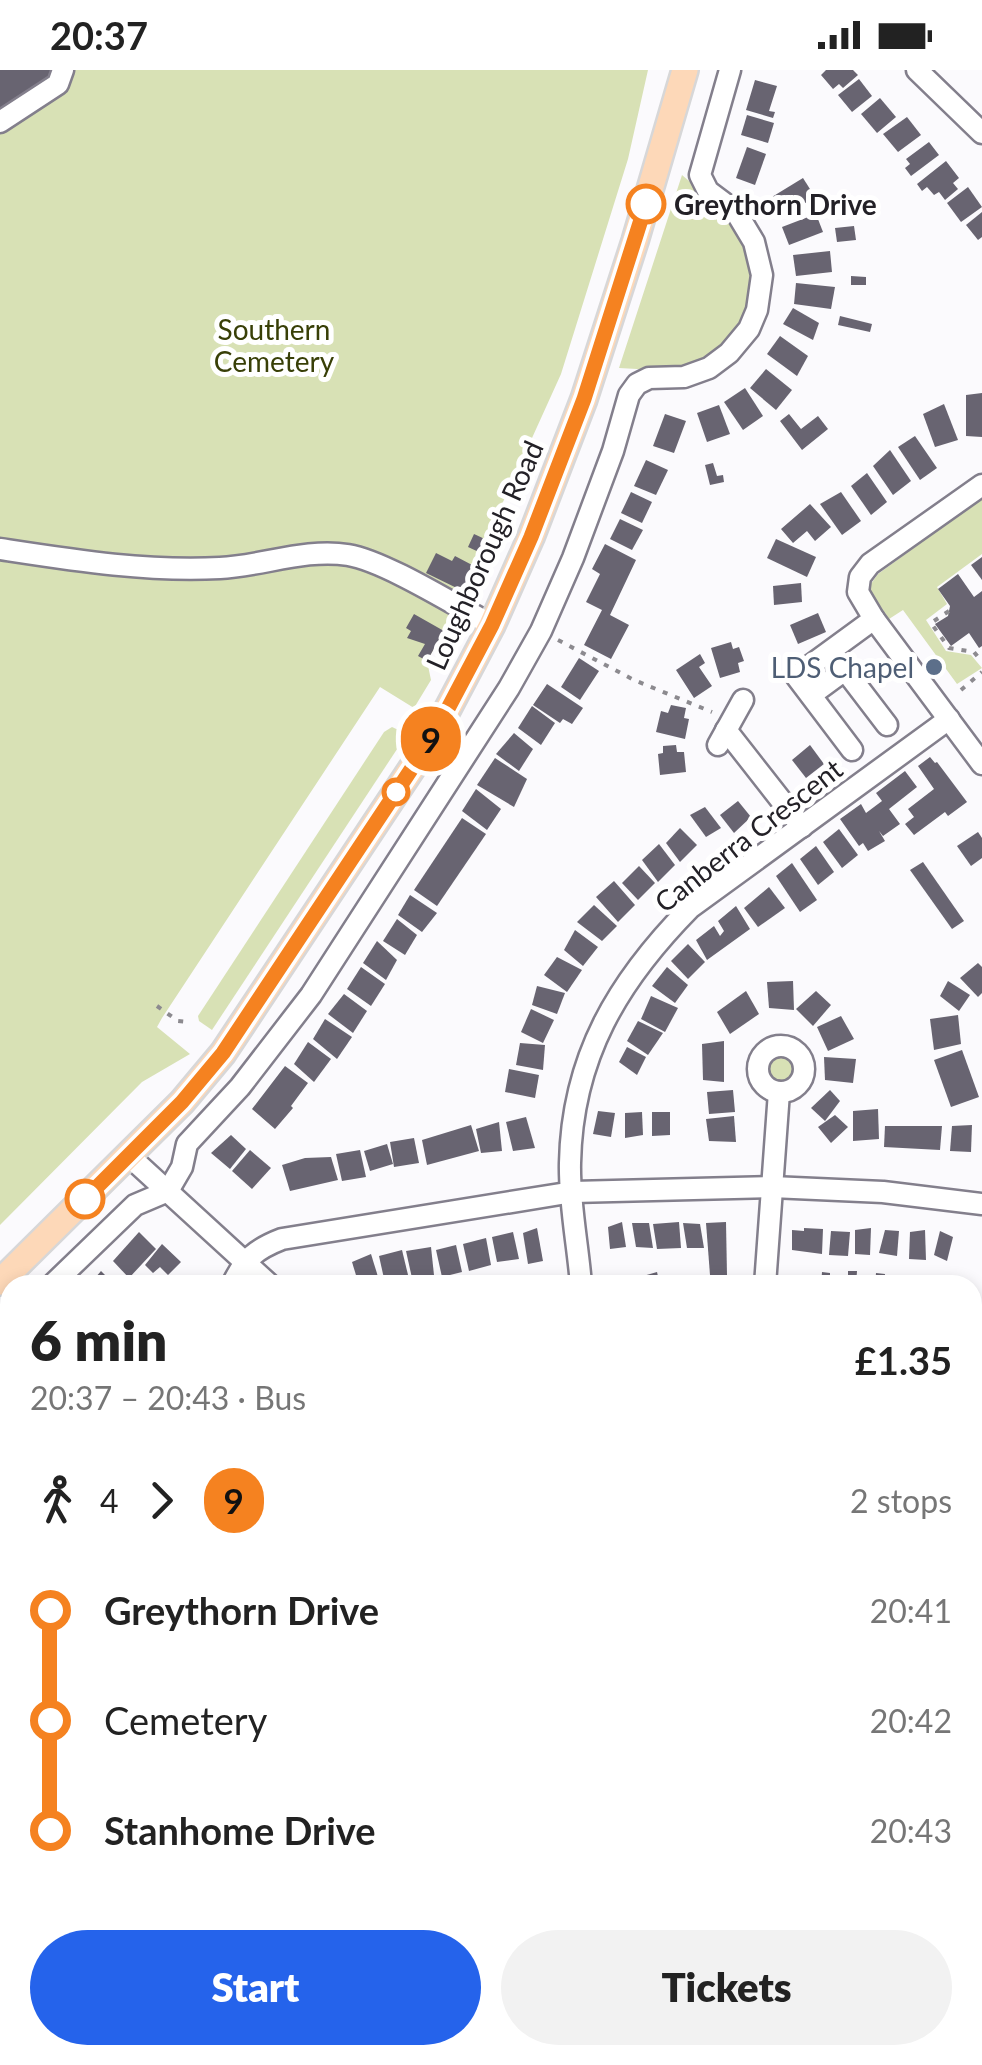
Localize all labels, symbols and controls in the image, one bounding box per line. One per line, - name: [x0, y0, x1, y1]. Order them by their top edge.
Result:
- text: 20:37: [50, 12, 148, 58]
- marker: Greythorn Drive: [627, 185, 665, 223]
- place label: Greythorn Drive: [674, 187, 877, 221]
- park label: Southern Cemetery: [214, 312, 335, 378]
- street label: Loughborough Road: [418, 435, 550, 675]
- place label: LDS Chapel: [771, 650, 914, 684]
- marker: LDS Chapel: [923, 656, 945, 678]
- line badge: 9: [398, 706, 464, 772]
- text: 9: [421, 718, 441, 760]
- street label: Canberra Crescent: [648, 751, 848, 919]
- unlabelled marker: [383, 779, 409, 805]
- unlabelled marker: [66, 1180, 104, 1218]
- text: 6 min: [30, 1307, 167, 1373]
- text: £1.35: [855, 1337, 952, 1383]
- text: 20:37 – 20:43 · Bus: [30, 1378, 306, 1417]
- icon: walk: [30, 1473, 85, 1528]
- icon: forward: [134, 1473, 189, 1528]
- text: 9: [224, 1479, 244, 1521]
- text: 4: [100, 1481, 119, 1520]
- text: 2 stops: [850, 1481, 952, 1520]
- text: Greythorn Drive: [104, 1587, 379, 1633]
- text: 20:41: [870, 1591, 952, 1630]
- text: Cemetery: [104, 1697, 267, 1743]
- text: 20:42: [870, 1701, 952, 1740]
- text: Stanhome Drive: [104, 1807, 376, 1853]
- text: 20:43: [870, 1811, 952, 1850]
- button: Start: [30, 1930, 481, 2045]
- button: Tickets: [501, 1930, 952, 2045]

